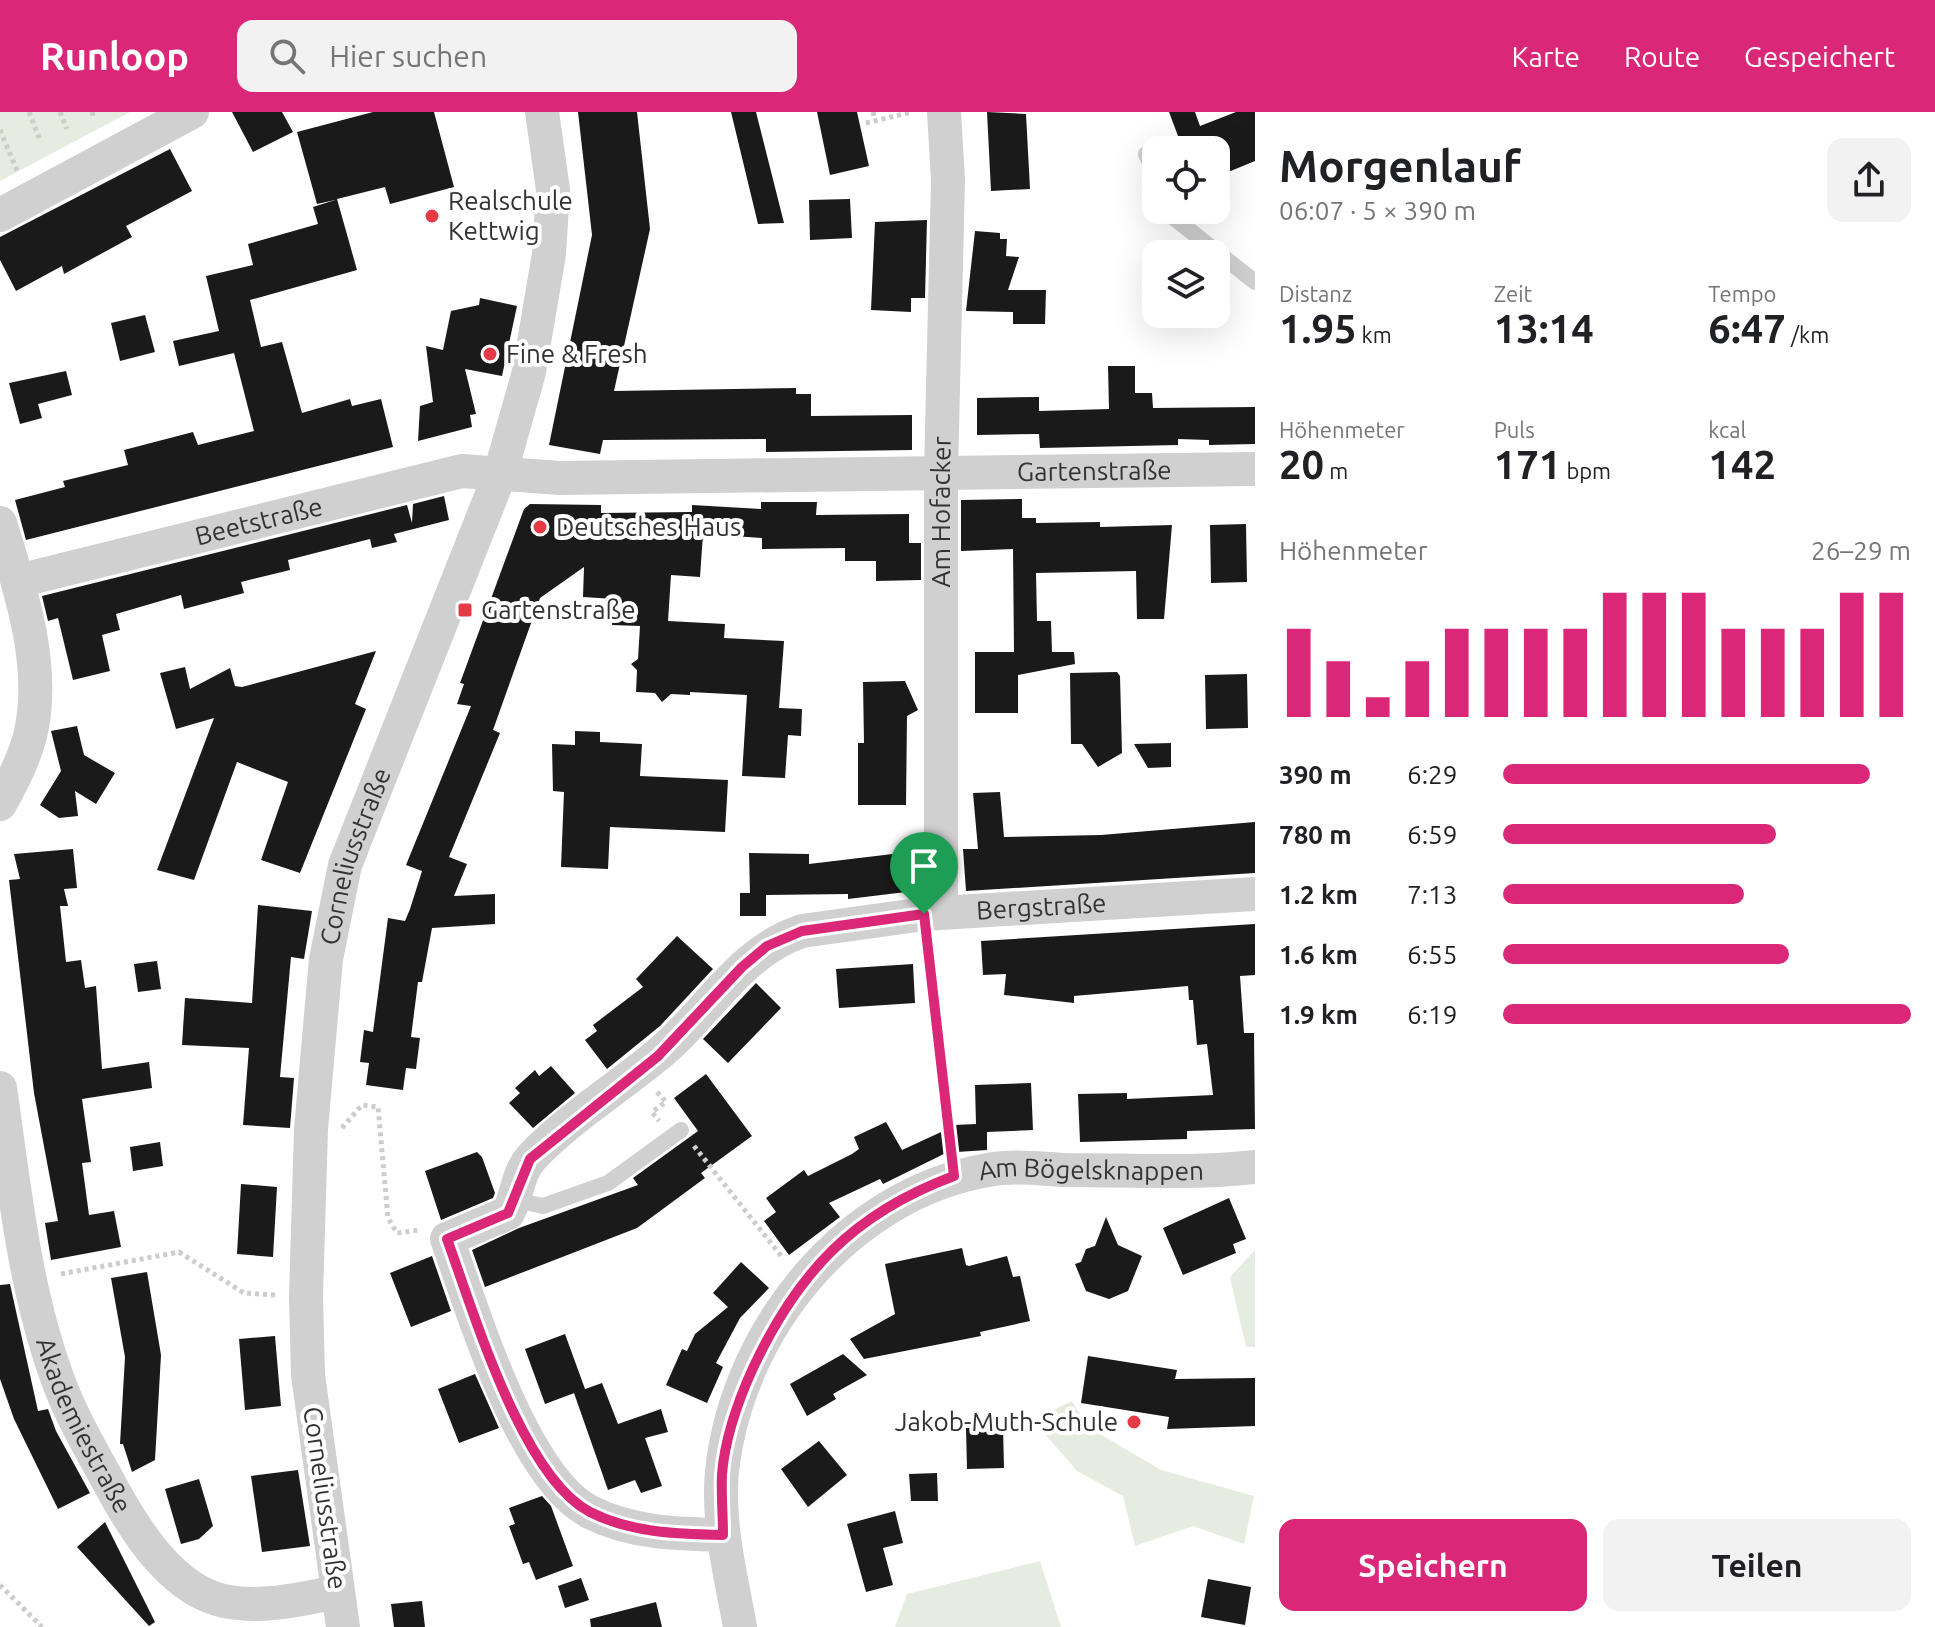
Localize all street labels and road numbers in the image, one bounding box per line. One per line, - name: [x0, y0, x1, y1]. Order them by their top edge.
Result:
- street label: Am Hofacker: [926, 436, 956, 587]
- street label: Gartenstraße: [1017, 455, 1172, 486]
- street label: Beetstraße: [192, 491, 325, 551]
- street label: Corneliusstraße: [314, 764, 396, 947]
- street label: Bergstraße: [975, 888, 1107, 925]
- street label: Am Bögelsknappen: [976, 1152, 1204, 1185]
- street label: Akademiestraße: [31, 1334, 138, 1518]
- street label: Corneliusstraße: [298, 1405, 353, 1591]

